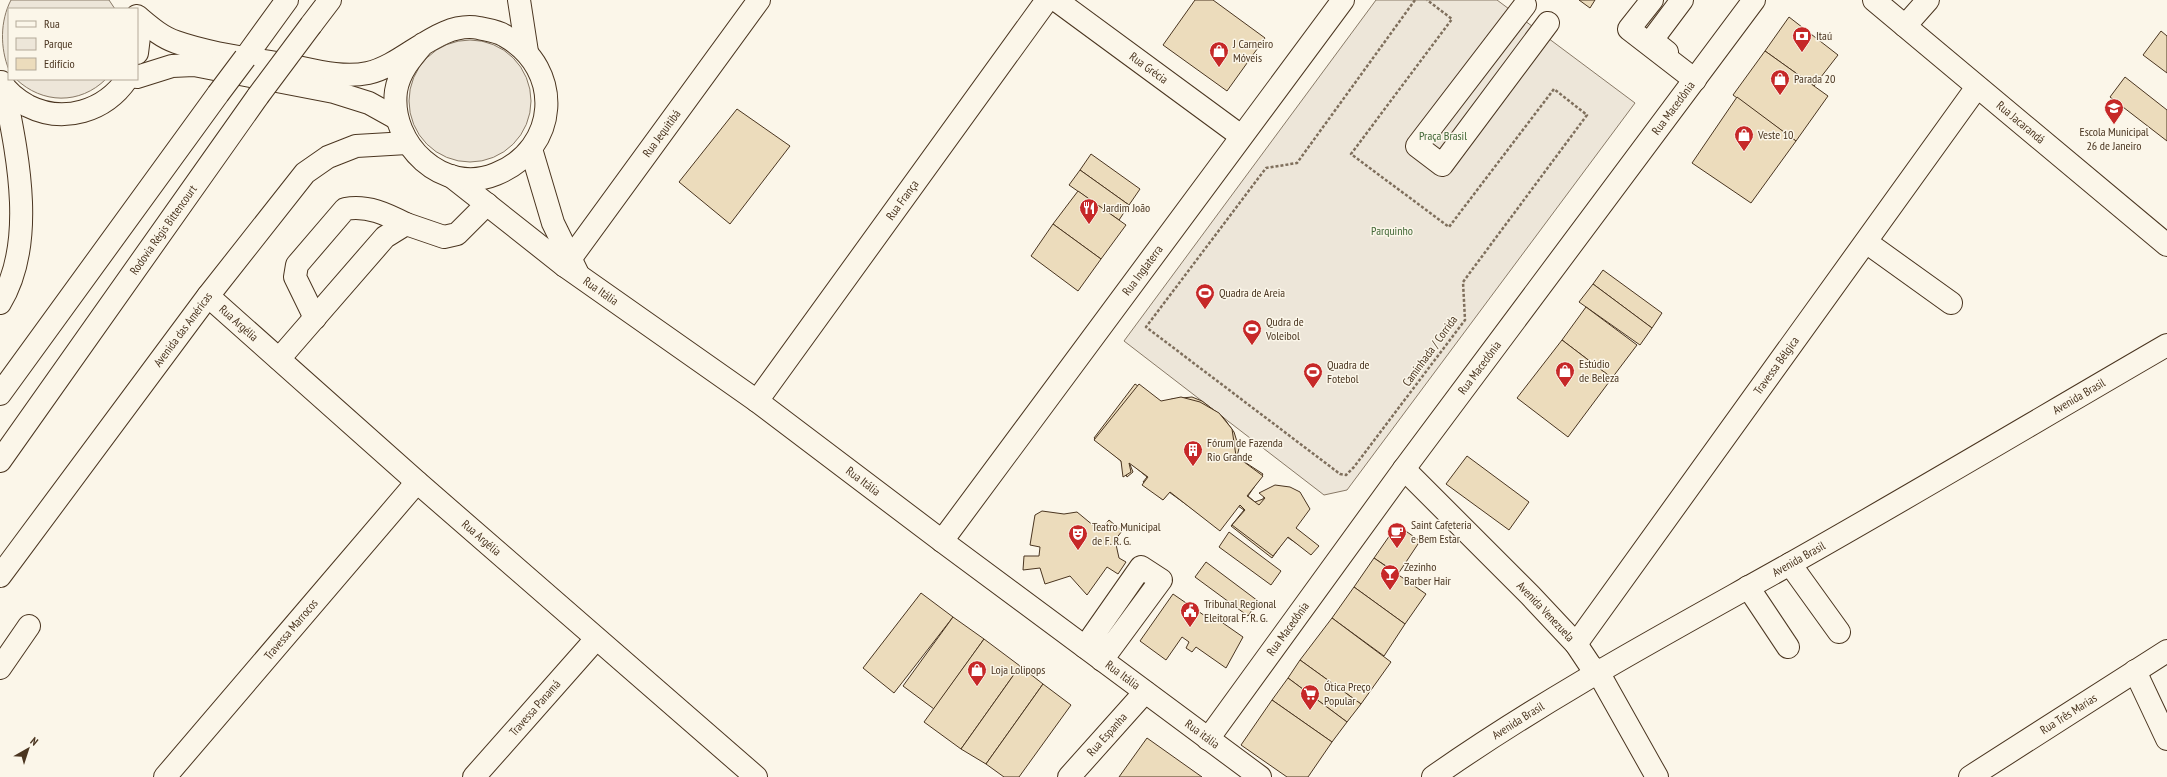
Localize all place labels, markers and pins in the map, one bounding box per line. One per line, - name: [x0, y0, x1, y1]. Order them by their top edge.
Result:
- bank icon: Itaú: [1791, 25, 1813, 53]
- place label: Itaú: [1816, 28, 1832, 43]
- place label: J Carneiro Móveis: [1232, 36, 1273, 65]
- shop icon: J Carneiro Móveis: [1208, 40, 1230, 68]
- shop icon: Parada 20: [1769, 68, 1791, 96]
- place label: Parada 20: [1794, 71, 1835, 86]
- school or university icon: Escola Municipal 26 de Janeiro: [2103, 97, 2125, 125]
- shop icon: Veste 10: [1733, 124, 1755, 152]
- place label: Escola Municipal 26 de Janeiro: [2079, 124, 2149, 153]
- place label: Veste 10: [1757, 127, 1793, 142]
- restaurant icon: Jardim João: [1078, 197, 1100, 225]
- place label: Jardim João: [1102, 200, 1150, 215]
- sports icon: Quadra de Areia: [1194, 282, 1216, 310]
- place label: Quadra de Areia: [1219, 285, 1285, 300]
- place label: Qudra de Voleibol: [1265, 314, 1304, 343]
- sports icon: Qudra de Voleibol: [1241, 318, 1263, 346]
- place label: Estúdio de Beleza: [1579, 356, 1619, 385]
- place label: Quadra de Fotebol: [1327, 357, 1370, 386]
- shop icon: Estúdio de Beleza: [1554, 360, 1576, 388]
- sports icon: Quadra de Fotebol: [1302, 361, 1324, 389]
- place label: Fórum de Fazenda Rio Grande: [1207, 435, 1283, 464]
- building icon: Fórum de Fazenda Rio Grande: [1182, 439, 1204, 467]
- place label: Saint Cafeteria e Bem Estar: [1411, 517, 1472, 546]
- place label: Teatro Municipal de F. R. G.: [1092, 519, 1161, 548]
- cafe icon: Saint Cafeteria e Bem Estar: [1386, 521, 1408, 549]
- theatre icon: Teatro Municipal de F. R. G.: [1067, 523, 1089, 551]
- place label: Zezinho Barber Hair: [1404, 559, 1452, 588]
- bar icon: Zezinho Barber Hair: [1379, 563, 1401, 591]
- place label: Tribunal Regional Eleitoral F. R. G.: [1204, 596, 1276, 625]
- public building icon: Tribunal Regional Eleitoral F. R. G.: [1179, 600, 1201, 628]
- shop icon: Loja Lolipops: [966, 659, 988, 687]
- place label: Loja Lolipops: [991, 662, 1045, 677]
- place label: Ótica Preço Popular: [1324, 679, 1371, 708]
- supermarket icon: Ótica Preço Popular: [1299, 683, 1321, 711]

